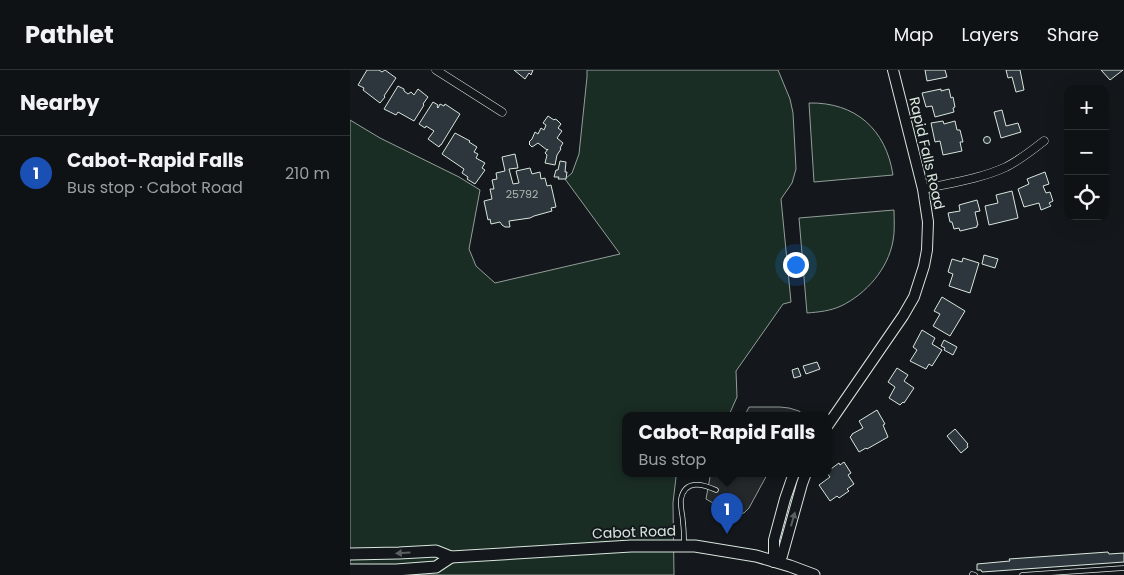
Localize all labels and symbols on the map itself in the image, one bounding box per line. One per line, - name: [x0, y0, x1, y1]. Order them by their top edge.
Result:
- street label: Rapid Falls Road: [904, 95, 950, 211]
- house number: 25792: [506, 186, 538, 202]
- your location: [783, 252, 809, 278]
- pin: 1: [711, 493, 743, 534]
- one-way arrow: [789, 511, 797, 526]
- street label: Cabot Road: [592, 521, 676, 543]
- one-way arrow: [395, 549, 411, 557]

